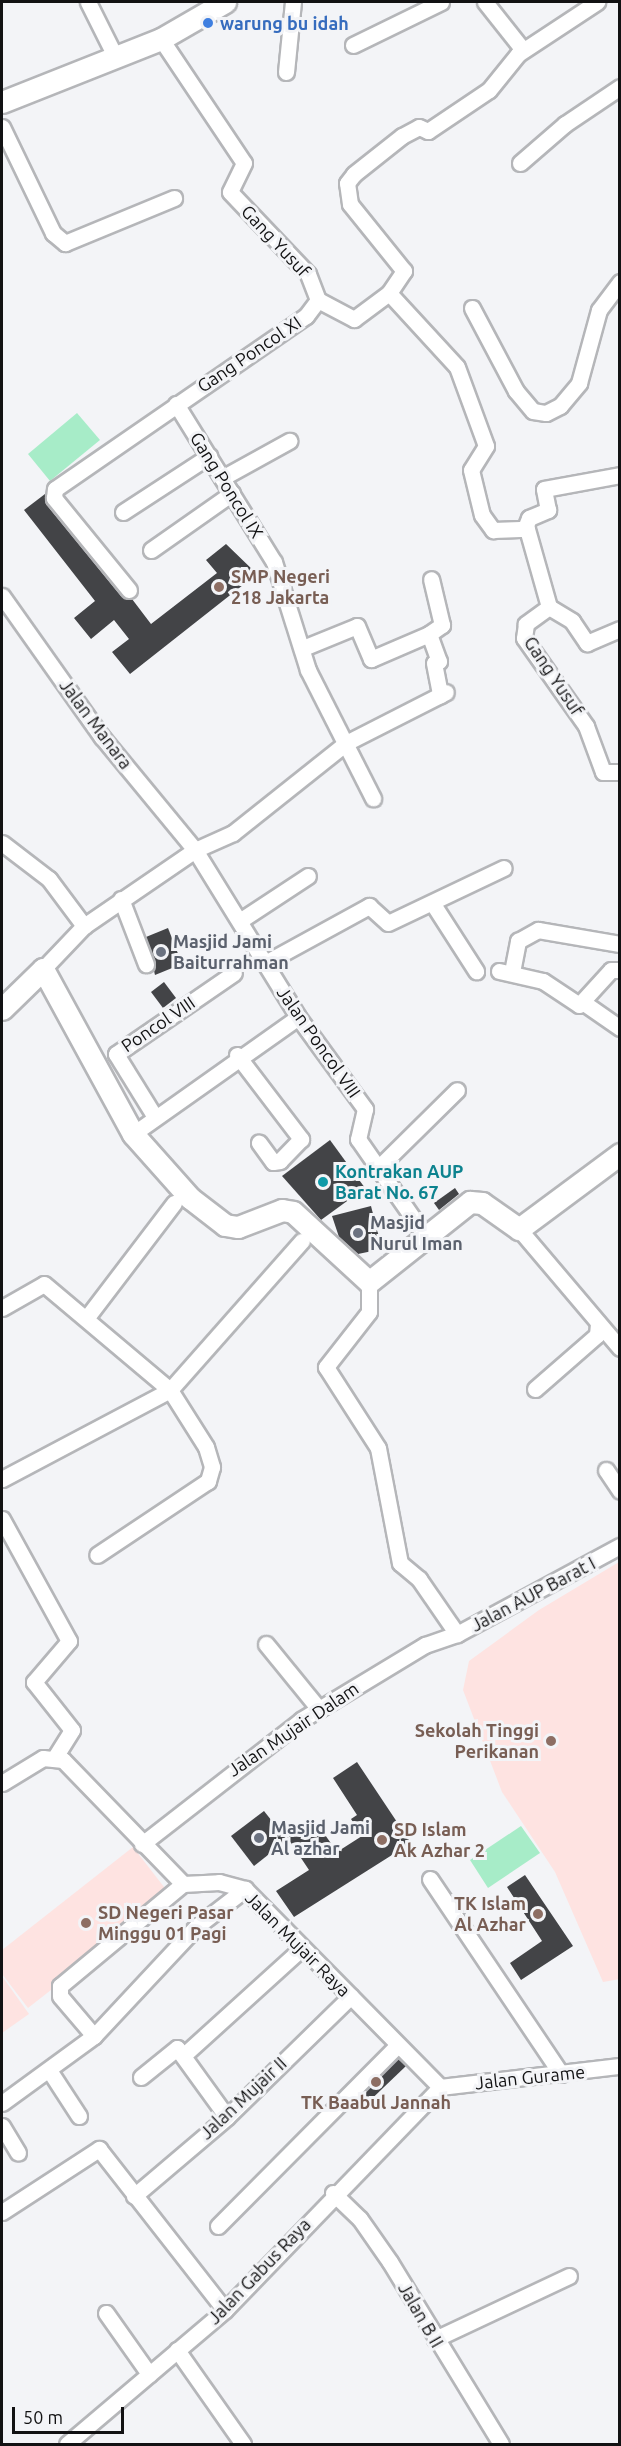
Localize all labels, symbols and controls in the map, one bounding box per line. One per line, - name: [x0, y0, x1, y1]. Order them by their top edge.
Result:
- place label: warung bu idah: [220, 12, 349, 34]
- marker: warung bu idah: [201, 16, 215, 30]
- street label: Gang Yusuf: [237, 200, 315, 282]
- street label: Gang Poncol XI: [193, 311, 305, 397]
- street label: Gang Poncol IX: [186, 428, 268, 542]
- place label: SMP Negeri 218 Jakarta: [231, 566, 330, 608]
- marker: SMP Negeri 218 Jakarta: [212, 580, 226, 594]
- street label: Gang Yusuf: [520, 632, 588, 720]
- street label: Jalan Manara: [55, 675, 137, 773]
- place label: Masjid Jami Baiturrahman: [173, 931, 289, 974]
- marker: Masjid Jami Baiturrahman: [154, 945, 168, 959]
- street label: Jalan Poncol VIII: [273, 982, 365, 1102]
- street label: Poncol VIII: [117, 991, 199, 1057]
- place label: Kontrakan AUP Barat No. 67: [335, 1161, 463, 1204]
- marker: Kontrakan AUP Barat No. 67: [316, 1175, 330, 1189]
- place label: Masjid Nurul Iman: [370, 1212, 463, 1254]
- marker: Masjid Nurul Iman: [351, 1226, 365, 1240]
- street label: Jalan AUP Barat I: [467, 1552, 599, 1636]
- street label: Jalan Mujair Dalam: [224, 1677, 362, 1781]
- place label: Sekolah Tinggi Perikanan: [415, 1720, 539, 1762]
- marker: Sekolah Tinggi Perikanan: [544, 1734, 558, 1748]
- place label: Masjid Jami Al azhar: [271, 1817, 370, 1860]
- place label: SD Islam Ak Azhar 2: [394, 1819, 485, 1862]
- marker: Masjid Jami Al azhar: [252, 1831, 266, 1845]
- marker: SD Islam Ak Azhar 2: [375, 1833, 389, 1847]
- street label: Jalan Mujair Raya: [241, 1887, 355, 2001]
- place label: TK Islam Al Azhar: [454, 1893, 526, 1936]
- place label: SD Negeri Pasar Minggu 01 Pagi: [98, 1902, 234, 1944]
- marker: TK Islam Al Azhar: [531, 1907, 545, 1921]
- marker: SD Negeri Pasar Minggu 01 Pagi: [79, 1916, 93, 1930]
- street label: Jalan Mujair II: [195, 2052, 291, 2144]
- street label: Jalan Gurame: [474, 2060, 586, 2094]
- marker: TK Baabul Jannah: [369, 2075, 383, 2089]
- place label: TK Baabul Jannah: [301, 2091, 451, 2113]
- street label: Jalan Gabus Raya: [203, 2214, 315, 2328]
- street label: Jalan B II: [394, 2279, 448, 2351]
- scale bar: [15, 2395, 128, 2433]
- text: 50 m: [23, 2407, 63, 2427]

